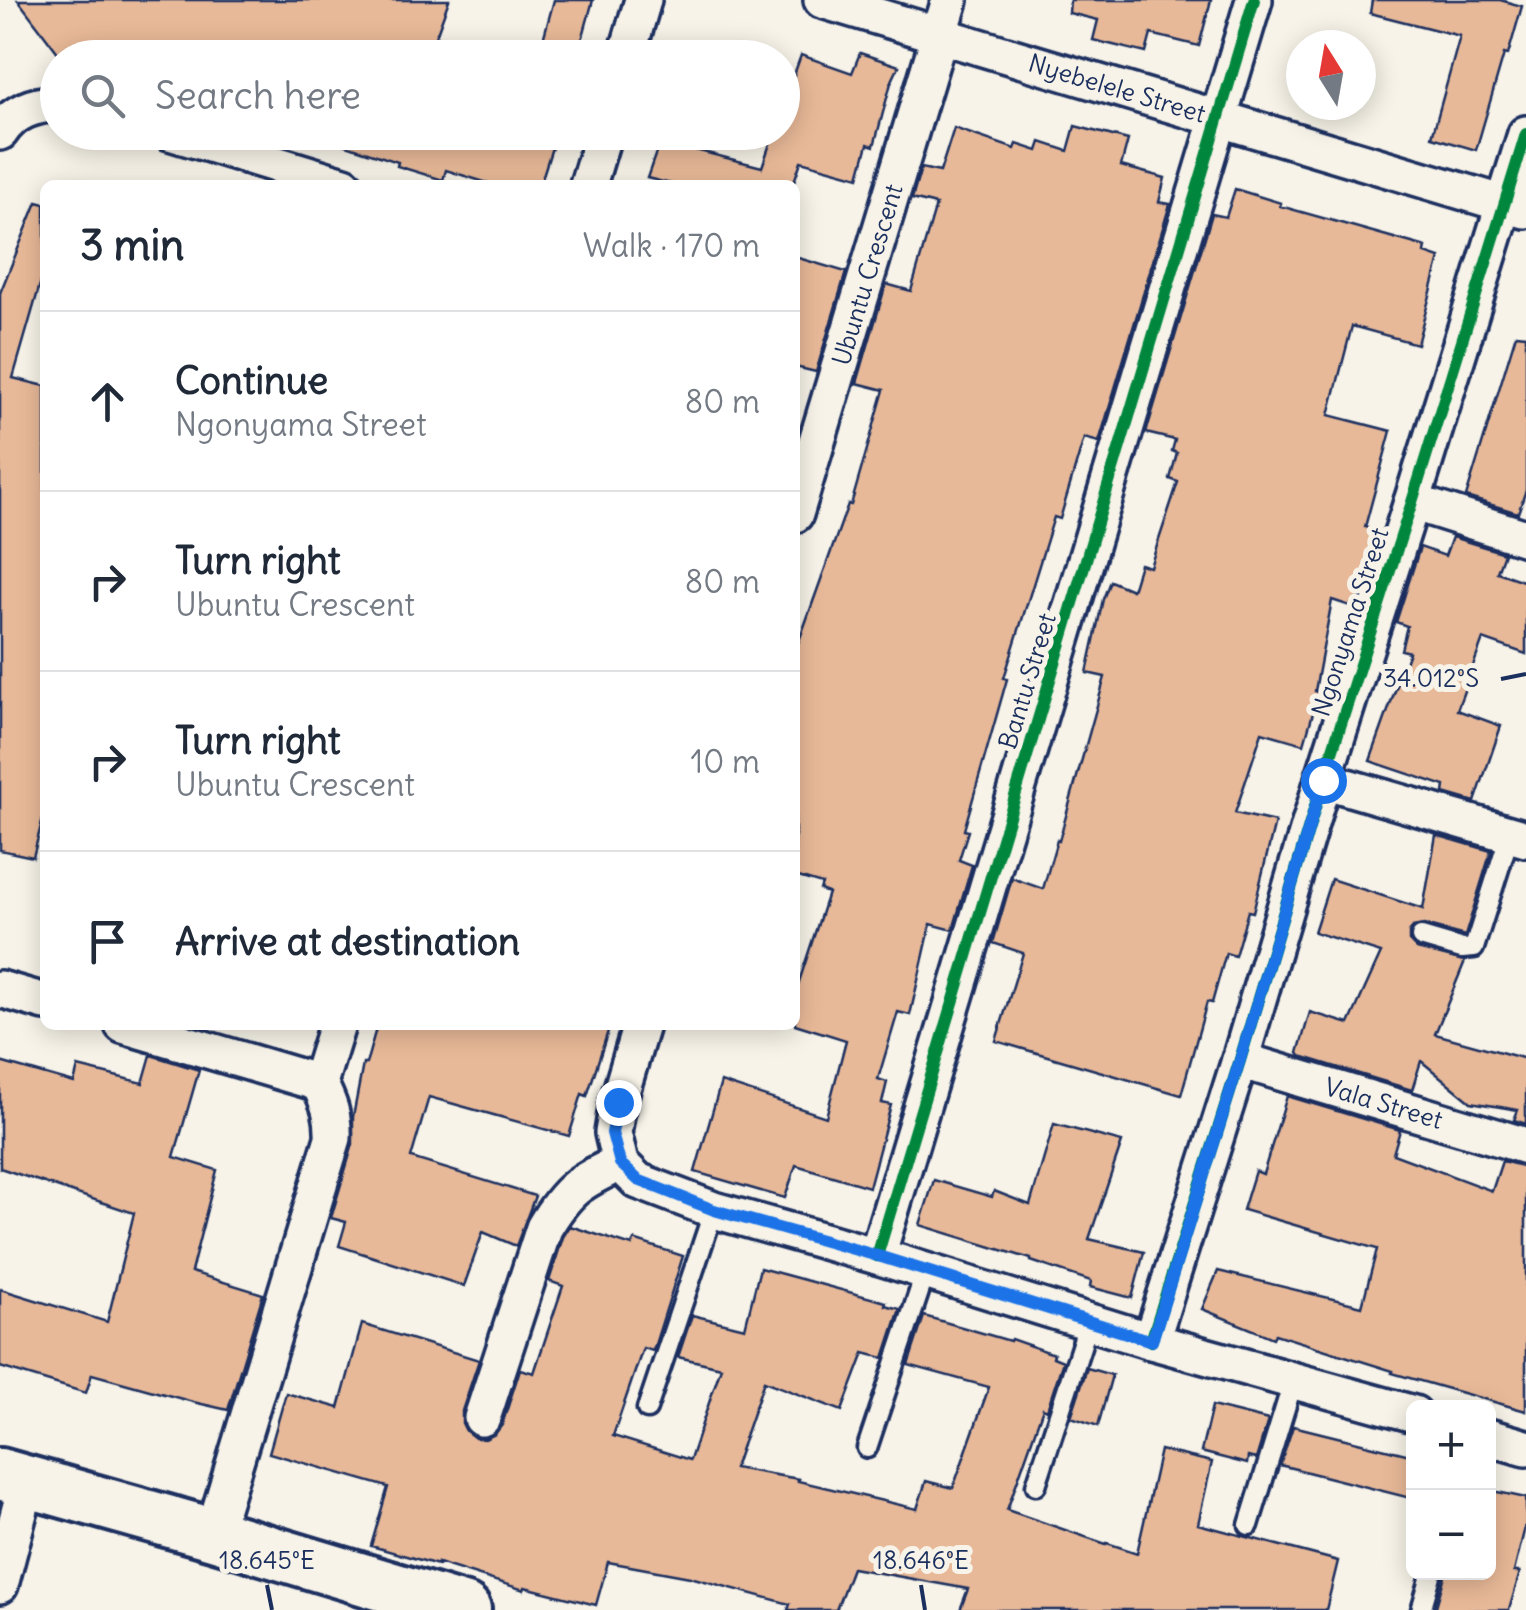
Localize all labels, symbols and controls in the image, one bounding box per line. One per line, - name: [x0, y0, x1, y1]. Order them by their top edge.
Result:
- north arrow: [1286, 30, 1376, 120]
- search box: [40, 40, 800, 150]
- street label: Nyebelele Street: [1025, 47, 1209, 130]
- icon: search: [75, 68, 130, 123]
- text: Search here: [155, 72, 361, 119]
- street label: Ubuntu Crescent: [825, 180, 910, 369]
- text: 3 min: [80, 219, 184, 271]
- text: Walk · 170 m: [583, 225, 760, 266]
- text: Continue: [175, 357, 328, 404]
- icon: ahead: [80, 374, 135, 429]
- text: 80 m: [685, 381, 760, 422]
- text: Ngonyama Street: [175, 404, 427, 445]
- street label: Ngonyama Street: [1304, 523, 1396, 721]
- text: Turn right: [175, 537, 341, 584]
- icon: right: [80, 554, 135, 609]
- text: 80 m: [685, 561, 760, 602]
- text: Ubuntu Crescent: [175, 584, 415, 625]
- street label: Bantu Street: [991, 609, 1063, 753]
- text: 34.012°S: [1383, 662, 1479, 694]
- text: Turn right: [175, 717, 341, 764]
- icon: right: [80, 734, 135, 789]
- text: 10 m: [691, 741, 760, 782]
- route start: [1301, 758, 1347, 804]
- text: Ubuntu Crescent: [175, 764, 415, 805]
- icon: arrive: [80, 914, 135, 969]
- text: Arrive at destination: [175, 918, 520, 965]
- street label: Vala Street: [1321, 1070, 1446, 1136]
- route end: [596, 1080, 642, 1126]
- map controls: [1406, 1400, 1496, 1580]
- button: +: [1406, 1400, 1496, 1490]
- button: −: [1406, 1490, 1496, 1580]
- text: 18.645°E: [219, 1544, 315, 1576]
- text: 18.646°E: [873, 1544, 969, 1576]

